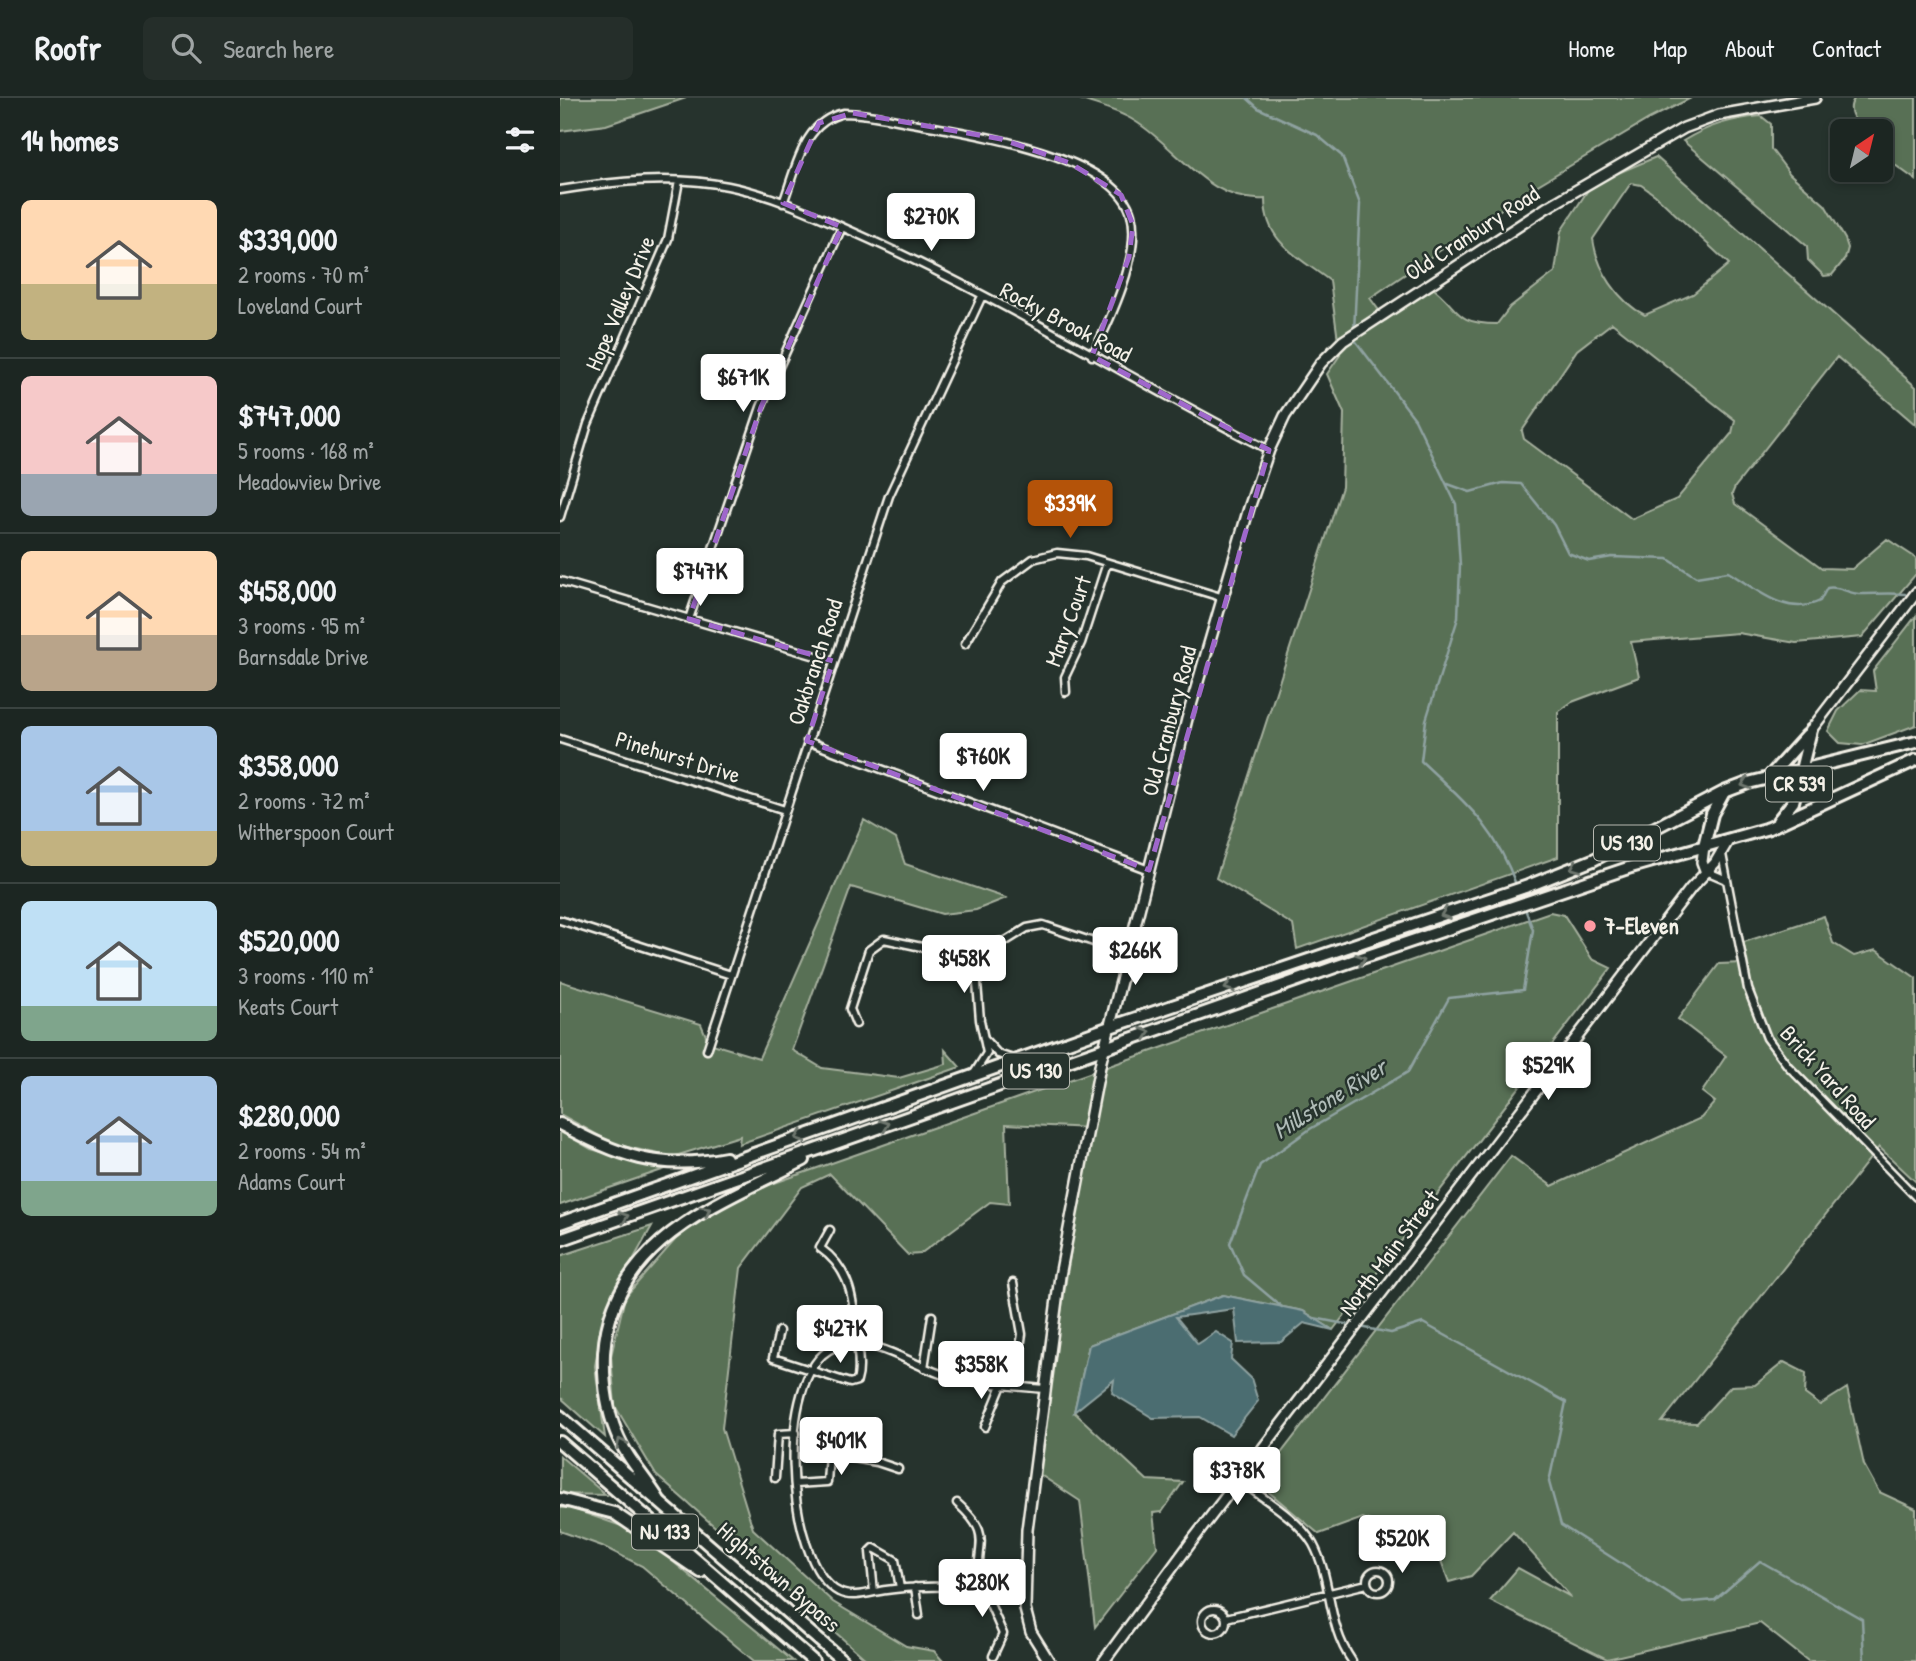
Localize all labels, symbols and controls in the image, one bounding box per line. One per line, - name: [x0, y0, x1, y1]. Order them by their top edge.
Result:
- search box: [143, 17, 633, 80]
- text: Roofr: [35, 26, 101, 70]
- icon: search: [167, 29, 205, 67]
- text: Search here: [223, 31, 334, 66]
- text: Home: [1568, 32, 1615, 64]
- text: Map: [1653, 32, 1687, 64]
- text: About: [1725, 32, 1774, 64]
- text: Contact: [1812, 32, 1881, 64]
- north arrow: [1830, 119, 1894, 182]
- map controls: [1830, 119, 1893, 182]
- text: 14 homes: [21, 120, 119, 160]
- icon: filters: [501, 121, 539, 159]
- street label: Old Cranbury Road: [1399, 178, 1545, 288]
- pin: $270K: [882, 194, 980, 253]
- text: $270K: [903, 200, 959, 231]
- text: $339,000: [238, 219, 337, 259]
- icon: home: [77, 228, 161, 312]
- street label: Hope Valley Drive: [577, 231, 662, 375]
- text: 2 rooms · 70 m²: [238, 259, 369, 290]
- street label: Rocky Brook Road: [995, 274, 1137, 369]
- text: Loveland Court: [238, 290, 362, 321]
- pin: $671K: [694, 354, 792, 414]
- text: $671K: [717, 361, 769, 392]
- text: $747,000: [238, 395, 341, 435]
- icon: home: [77, 404, 161, 488]
- text: 5 rooms · 168 m²: [238, 435, 374, 466]
- text: Meadowview Drive: [238, 466, 381, 497]
- pin: $339K: [1021, 480, 1119, 540]
- text: $339K: [1044, 487, 1096, 518]
- pin: $747K: [651, 548, 749, 608]
- text: $747K: [672, 555, 728, 586]
- text: $458,000: [238, 570, 337, 610]
- street label: Mary Court: [1037, 570, 1099, 670]
- icon: home: [77, 579, 161, 663]
- street label: Oakbranch Road: [780, 595, 849, 729]
- text: 3 rooms · 95 m²: [238, 610, 365, 641]
- text: Barnsdale Drive: [238, 641, 369, 672]
- street label: Old Cranbury Road: [1134, 642, 1203, 799]
- street label: Pinehurst Drive: [612, 723, 744, 790]
- pin: $760K: [934, 734, 1032, 793]
- text: $760K: [956, 740, 1010, 771]
- text: $358,000: [238, 745, 339, 785]
- icon: home: [77, 754, 161, 838]
- road number: CR 539: [1766, 766, 1832, 802]
- one-way arrow: [1741, 776, 1753, 790]
- text: 2 rooms · 72 m²: [238, 785, 370, 816]
- text: Witherspoon Court: [238, 816, 394, 847]
- road number: US 130: [1594, 826, 1660, 860]
- one-way arrow: [1570, 859, 1582, 873]
- one-way arrow: [1439, 906, 1451, 920]
- place label: 7-Eleven: [1603, 910, 1679, 941]
- marker: 7-Eleven: [1582, 918, 1598, 934]
- text: $520,000: [238, 920, 340, 960]
- pin: $266K: [1086, 928, 1184, 987]
- icon: home: [77, 929, 161, 1013]
- text: $266K: [1109, 934, 1161, 965]
- pin: $458K: [915, 936, 1013, 995]
- text: $458K: [938, 942, 990, 973]
- one-way arrow: [1354, 953, 1366, 967]
- text: 3 rooms · 110 m²: [238, 960, 374, 991]
- one-way arrow: [1224, 979, 1236, 993]
- text: Keats Court: [238, 991, 338, 1022]
- street label: Brick Yard Road: [1774, 1018, 1883, 1135]
- one-way arrow: [1139, 1027, 1151, 1041]
- pin: $529K: [1499, 1042, 1597, 1102]
- water label: Millstone River: [1267, 1049, 1394, 1146]
- text: $529K: [1522, 1049, 1574, 1080]
- road number: US 130: [1003, 1054, 1069, 1088]
- text: $280,000: [238, 1095, 340, 1135]
- icon: home: [77, 1104, 161, 1188]
- one-way arrow: [878, 1119, 890, 1133]
- one-way arrow: [794, 1129, 806, 1143]
- text: 2 rooms · 54 m²: [238, 1135, 366, 1166]
- text: Adams Court: [238, 1166, 345, 1197]
- street label: North Main Street: [1331, 1182, 1447, 1322]
- one-way arrow: [699, 1206, 711, 1219]
- one-way arrow: [618, 1211, 630, 1225]
- pin: $427K: [791, 1306, 889, 1365]
- text: $427K: [813, 1312, 867, 1343]
- pin: $358K: [932, 1342, 1030, 1401]
- text: $358K: [954, 1348, 1008, 1379]
- pin: $401K: [792, 1418, 890, 1477]
- text: $401K: [816, 1424, 866, 1455]
- one-way arrow: [616, 1438, 630, 1450]
- pin: $378K: [1188, 1448, 1286, 1507]
- text: $378K: [1209, 1454, 1265, 1485]
- road number: NJ 133: [632, 1514, 698, 1550]
- street label: Hightstown Bypass: [711, 1514, 848, 1639]
- pin: $520K: [1353, 1516, 1451, 1575]
- text: $520K: [1375, 1522, 1429, 1553]
- pin: $280K: [933, 1560, 1031, 1619]
- text: $280K: [955, 1566, 1009, 1597]

